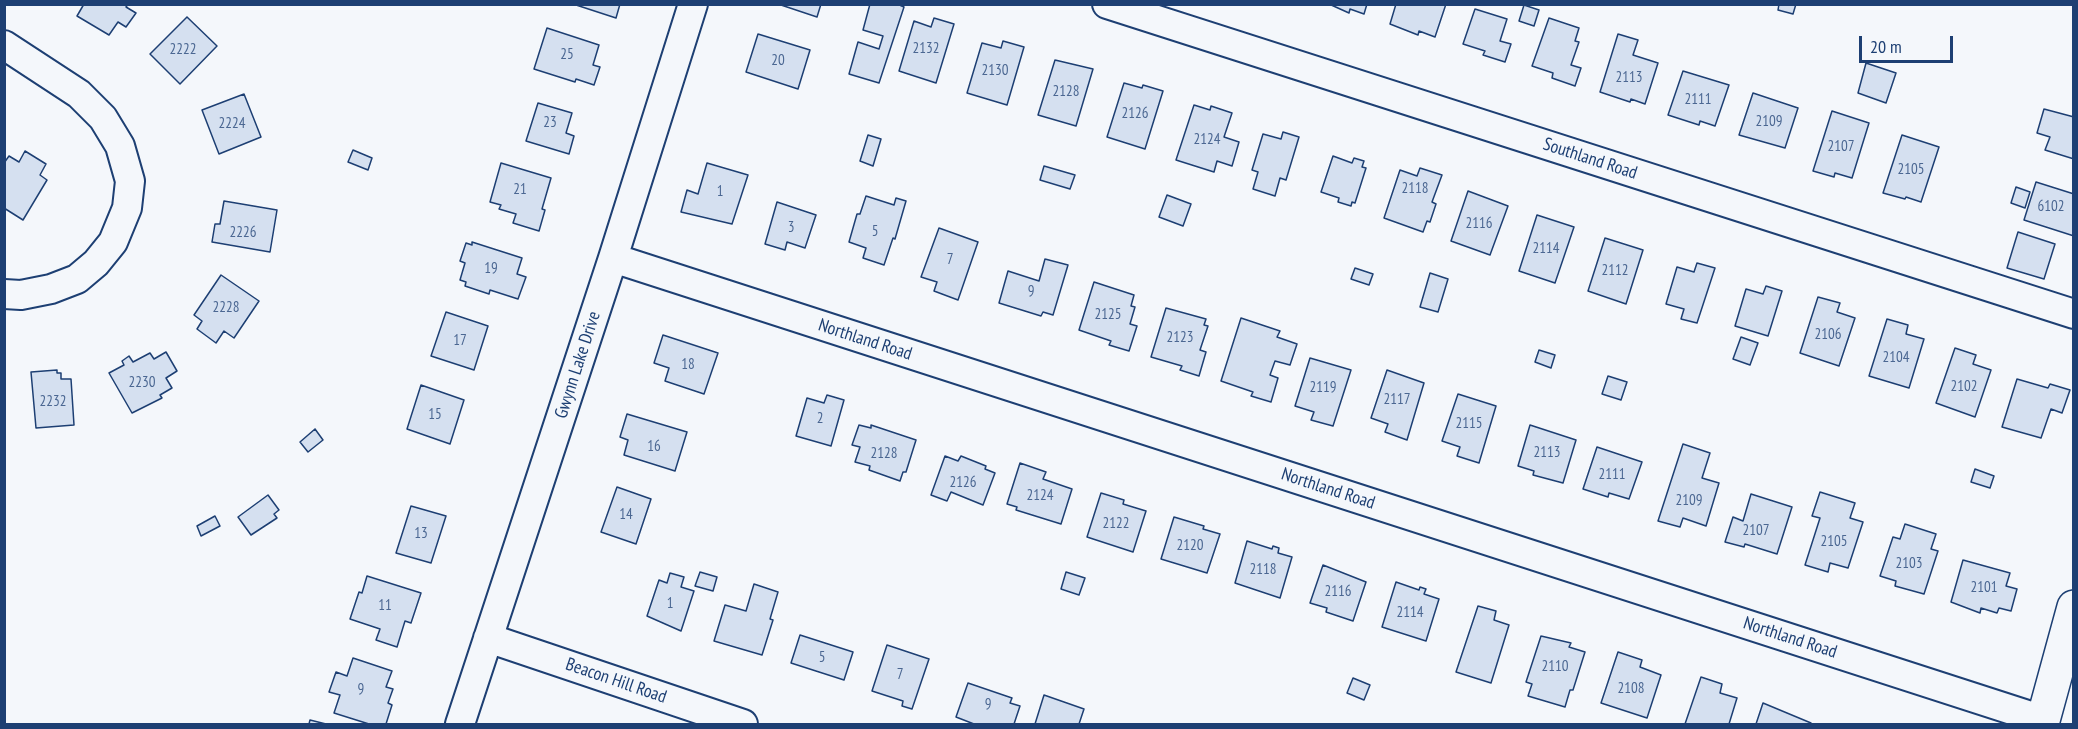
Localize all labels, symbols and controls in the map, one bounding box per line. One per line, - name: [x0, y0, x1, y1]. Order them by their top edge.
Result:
- scale bar: [1862, 24, 1956, 62]
- text: 20 m: [1870, 35, 1902, 58]
- house number: 2132: [913, 40, 939, 58]
- house number: 2222: [170, 41, 196, 59]
- house number: 25: [560, 46, 574, 64]
- house number: 20: [771, 52, 785, 70]
- house number: 2130: [982, 62, 1008, 80]
- house number: 2113: [1616, 69, 1642, 87]
- house number: 2128: [1053, 83, 1079, 101]
- house number: 2111: [1685, 91, 1711, 109]
- house number: 2126: [1122, 105, 1148, 123]
- house number: 2109: [1756, 113, 1782, 131]
- house number: 23: [543, 114, 557, 132]
- house number: 2224: [219, 115, 245, 133]
- house number: 2124: [1194, 131, 1220, 149]
- street label: Southland Road: [1540, 134, 1640, 184]
- house number: 2107: [1828, 138, 1854, 156]
- house number: 2105: [1898, 161, 1924, 179]
- house number: 2118: [1402, 180, 1428, 198]
- house number: 21: [513, 181, 527, 199]
- house number: 1: [717, 183, 723, 201]
- house number: 6102: [2038, 198, 2064, 216]
- house number: 2116: [1466, 215, 1492, 233]
- house number: 3: [788, 219, 794, 237]
- house number: 5: [872, 223, 878, 241]
- house number: 2226: [230, 224, 256, 242]
- house number: 2114: [1533, 240, 1559, 258]
- house number: 7: [947, 251, 953, 269]
- house number: 19: [484, 260, 498, 278]
- house number: 2112: [1602, 262, 1628, 280]
- house number: 9: [1028, 283, 1034, 301]
- house number: 2228: [213, 299, 239, 317]
- house number: 2125: [1095, 306, 1121, 324]
- street label: Gwynn Lake Drive: [551, 309, 605, 421]
- street label: Northland Road: [815, 315, 915, 365]
- house number: 2106: [1815, 326, 1841, 344]
- house number: 2123: [1167, 329, 1193, 347]
- house number: 17: [453, 332, 467, 350]
- house number: 2104: [1883, 349, 1909, 367]
- house number: 18: [681, 356, 695, 374]
- house number: 2230: [129, 374, 155, 392]
- house number: 2102: [1951, 378, 1977, 396]
- house number: 2119: [1310, 379, 1336, 397]
- house number: 2117: [1384, 391, 1410, 409]
- house number: 2232: [40, 393, 66, 411]
- house number: 15: [428, 406, 442, 424]
- house number: 2: [817, 410, 823, 428]
- house number: 2115: [1456, 415, 1482, 433]
- house number: 16: [647, 438, 661, 456]
- house number: 2113: [1534, 444, 1560, 462]
- house number: 2128: [871, 445, 897, 463]
- street label: Northland Road: [1278, 464, 1378, 514]
- house number: 2111: [1599, 466, 1625, 484]
- house number: 2126: [950, 474, 976, 492]
- house number: 2124: [1027, 487, 1053, 505]
- house number: 2109: [1676, 492, 1702, 510]
- house number: 14: [619, 506, 633, 524]
- house number: 2122: [1103, 515, 1129, 533]
- house number: 2107: [1743, 522, 1769, 540]
- house number: 13: [414, 525, 428, 543]
- house number: 2105: [1821, 533, 1847, 551]
- house number: 2120: [1177, 537, 1203, 555]
- house number: 2103: [1896, 555, 1922, 573]
- house number: 2118: [1250, 561, 1276, 579]
- house number: 2101: [1971, 579, 1997, 597]
- house number: 2116: [1325, 583, 1351, 601]
- house number: 1: [667, 595, 673, 613]
- house number: 11: [378, 597, 392, 615]
- house number: 2114: [1397, 604, 1423, 622]
- street label: Northland Road: [1740, 613, 1840, 663]
- house number: 5: [819, 649, 825, 667]
- street label: Beacon Hill Road: [563, 654, 669, 708]
- house number: 2110: [1542, 658, 1568, 676]
- house number: 7: [897, 666, 903, 684]
- house number: 2108: [1618, 680, 1644, 698]
- house number: 9: [358, 681, 364, 699]
- house number: 9: [985, 696, 991, 714]

